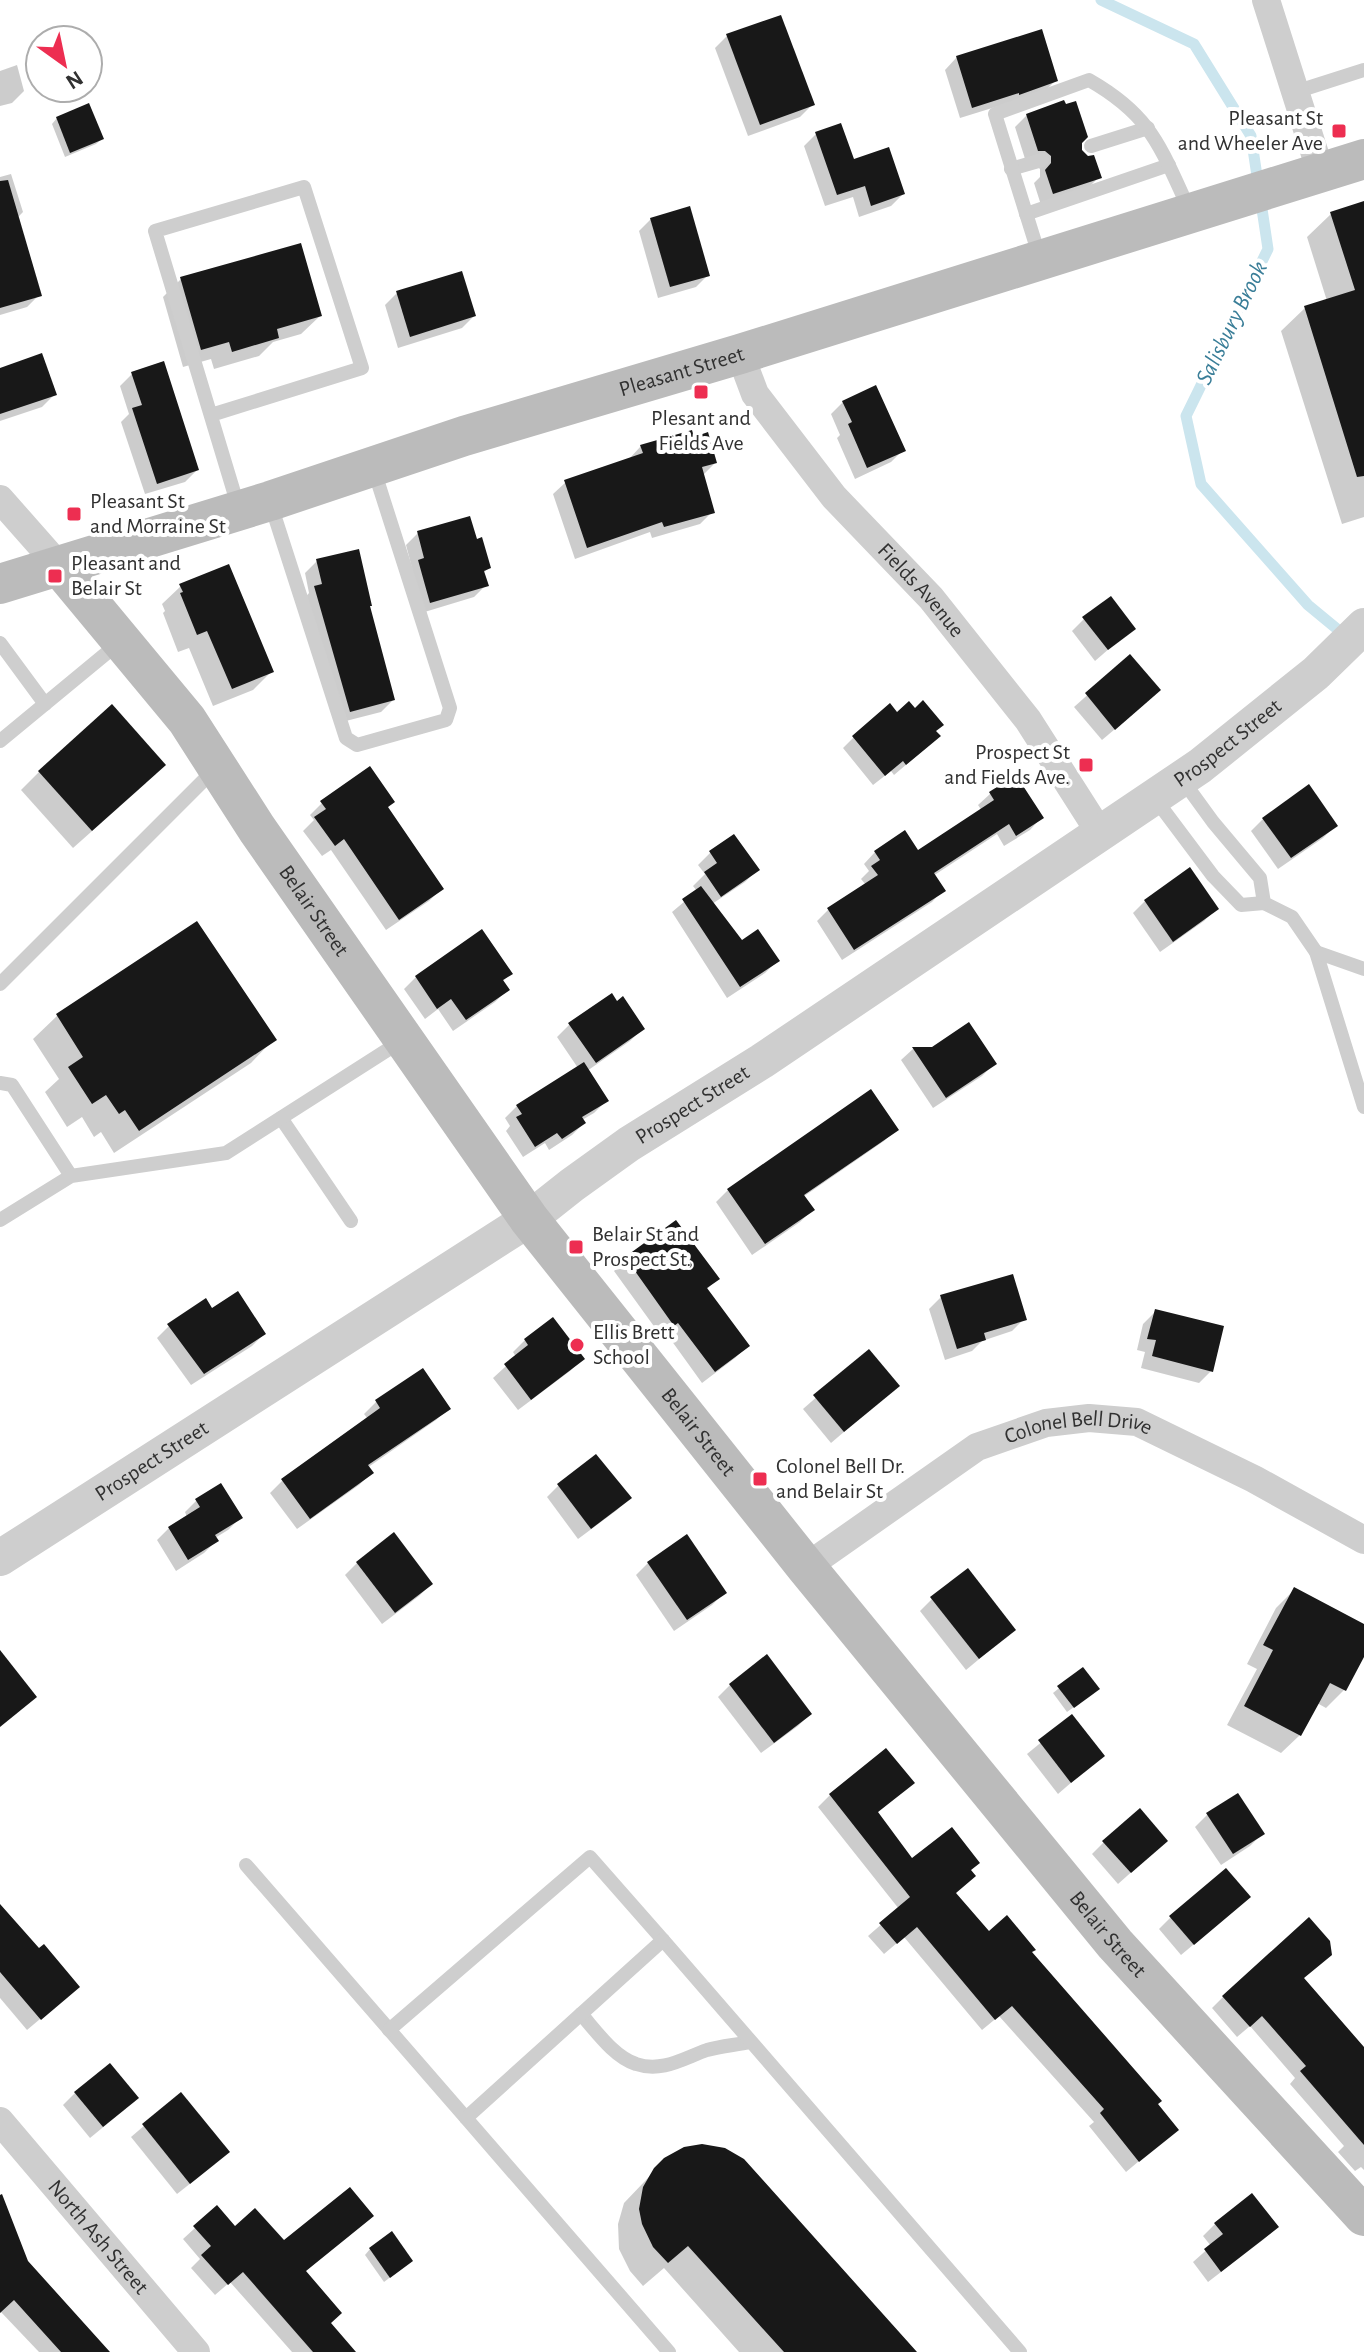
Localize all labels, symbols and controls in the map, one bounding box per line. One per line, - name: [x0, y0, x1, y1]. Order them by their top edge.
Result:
- north arrow: [24, 24, 104, 104]
- text: N: [62, 67, 87, 93]
- place label: Pleasant St and Wheeler Ave: [1178, 107, 1323, 154]
- marker: Pleasant St and Wheeler Ave: [1330, 122, 1348, 140]
- water label: Salisbury Brook: [1192, 258, 1272, 388]
- street label: Pleasant Street: [616, 342, 747, 400]
- marker: Plesant and Fields Ave: [692, 383, 710, 401]
- place label: Plesant and Fields Ave: [651, 407, 751, 454]
- place label: Pleasant St and Morraine St: [90, 490, 226, 537]
- marker: Pleasant St and Morraine St: [65, 505, 83, 523]
- street label: Fields Avenue: [874, 539, 968, 641]
- place label: Pleasant and Belair St: [71, 552, 181, 599]
- marker: Pleasant and Belair St: [46, 567, 64, 585]
- street label: Prospect Street: [1170, 694, 1285, 791]
- place label: Prospect St and Fields Ave.: [944, 741, 1070, 788]
- marker: Prospect St and Fields Ave.: [1077, 756, 1095, 774]
- street label: Belair Street: [275, 861, 353, 960]
- street label: Prospect Street: [632, 1061, 753, 1148]
- place label: Belair St and Prospect St.: [592, 1223, 699, 1270]
- marker: Belair St and Prospect St.: [567, 1238, 585, 1256]
- place label: Ellis Brett School: [593, 1321, 674, 1368]
- marker: Ellis Brett School: [568, 1336, 586, 1354]
- street label: Belair Street: [657, 1384, 740, 1480]
- street label: Colonel Bell Drive: [1002, 1407, 1156, 1448]
- street label: Prospect Street: [91, 1417, 212, 1505]
- place label: Colonel Bell Dr. and Belair St: [776, 1455, 905, 1502]
- marker: Colonel Bell Dr. and Belair St: [751, 1470, 769, 1488]
- street label: Belair Street: [1065, 1887, 1150, 1981]
- street label: North Ash Street: [44, 2176, 153, 2298]

